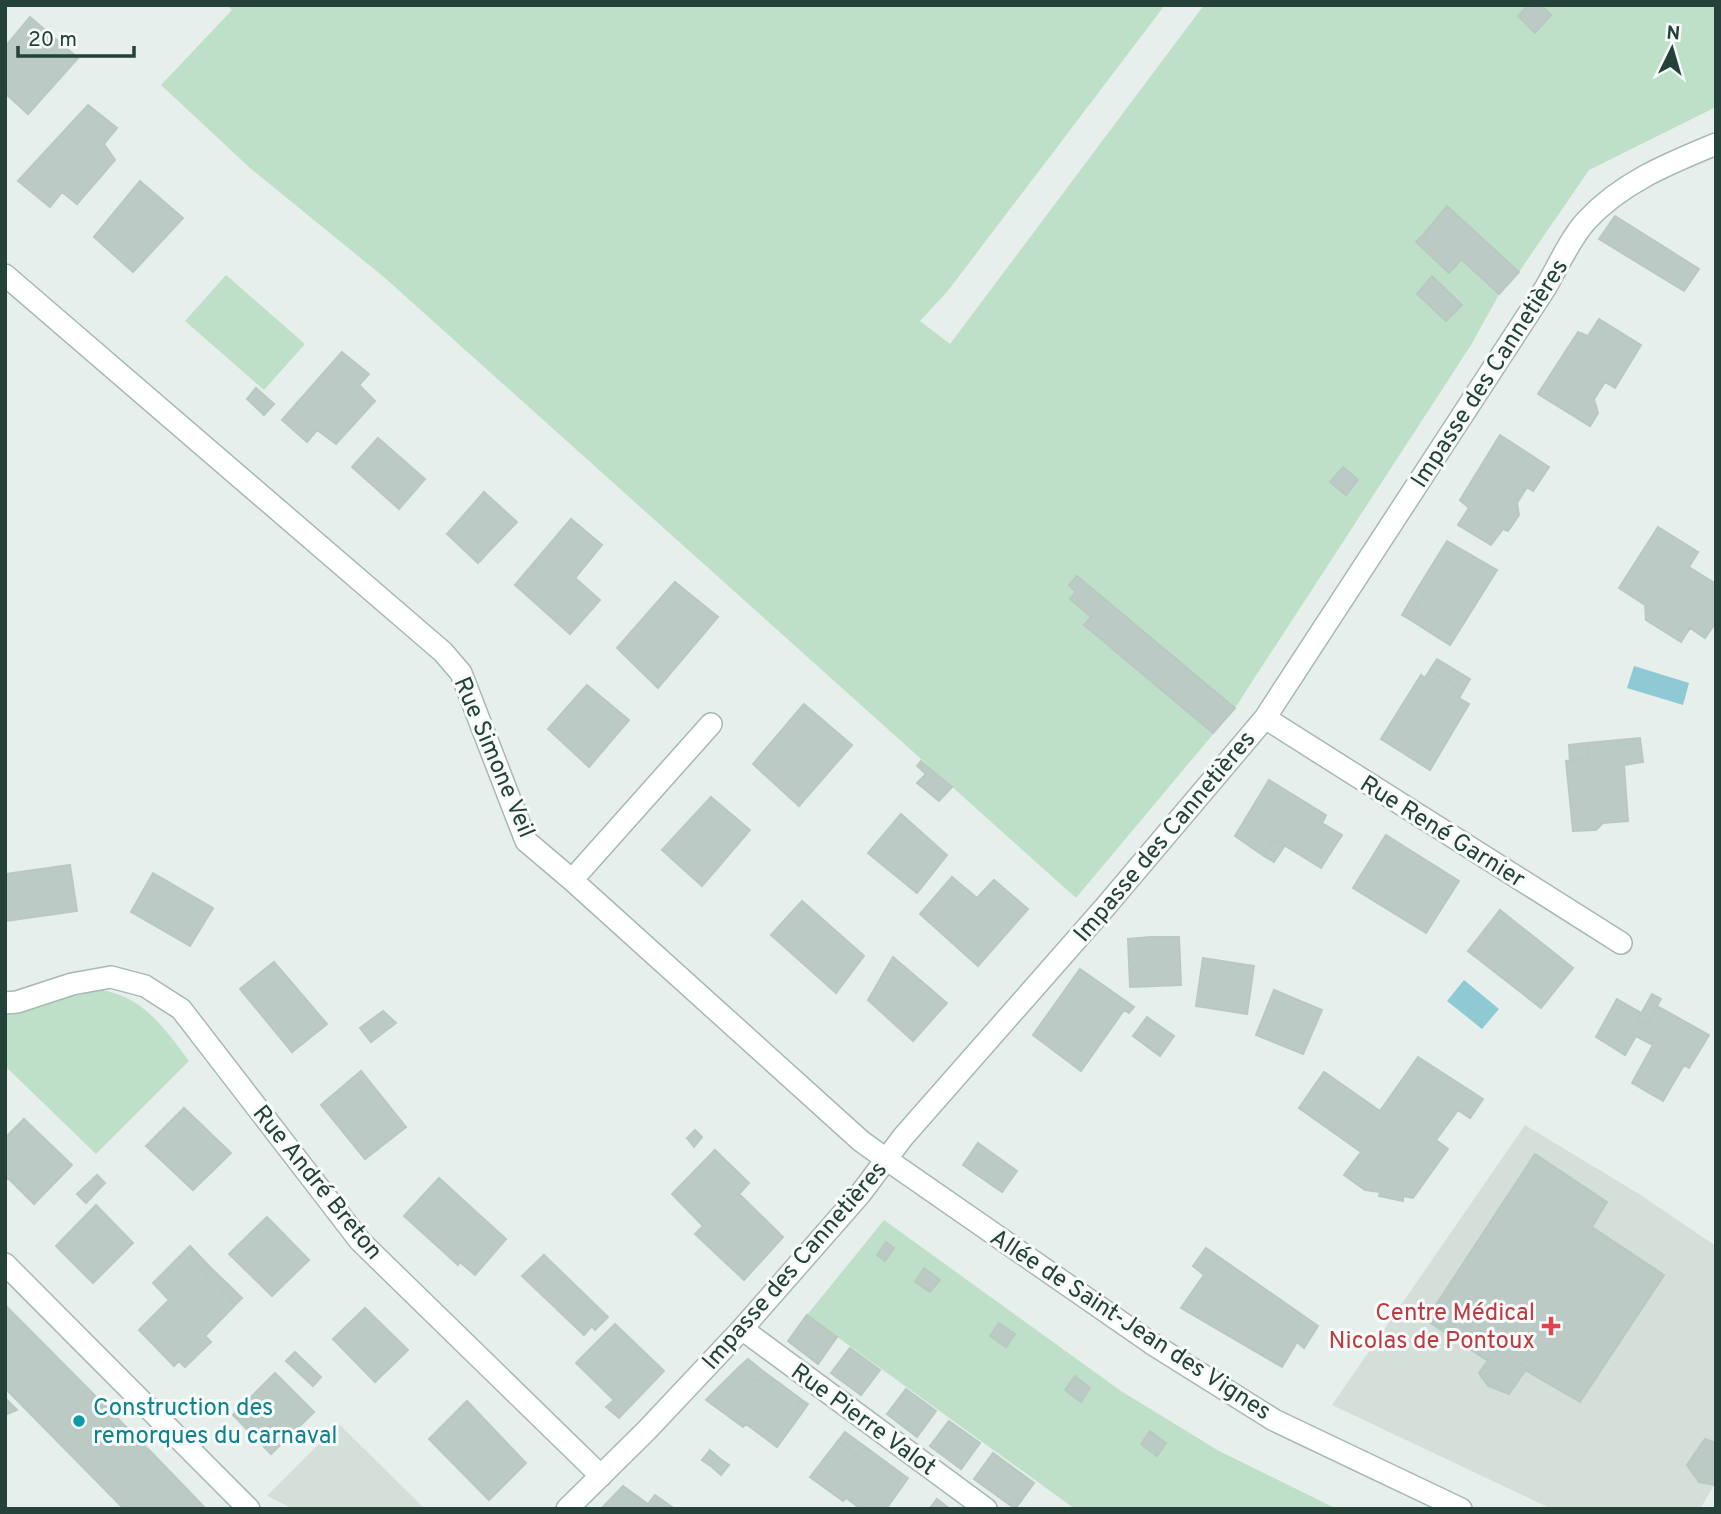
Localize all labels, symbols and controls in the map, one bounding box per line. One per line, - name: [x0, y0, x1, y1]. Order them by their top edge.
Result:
- scale bar: [18, 14, 133, 58]
- north arrow: [1637, 14, 1707, 84]
- text: N: [1665, 22, 1681, 47]
- text: 20 m: [28, 27, 77, 54]
- street label: Impasse des Cannetières: [1405, 254, 1576, 494]
- street label: Rue Simone Veil: [446, 673, 541, 843]
- street label: Impasse des Cannetières: [1068, 725, 1263, 949]
- street label: Rue René Garnier: [1354, 770, 1530, 896]
- street label: Rue André Breton: [245, 1100, 388, 1267]
- street label: Impasse des Cannetières: [697, 1156, 894, 1377]
- street label: Allée de Saint-Jean des Vignes: [984, 1223, 1276, 1428]
- place label: Centre Médical Nicolas de Pontoux: [1329, 1299, 1535, 1357]
- marker: Centre Médical Nicolas de Pontoux: [1541, 1316, 1561, 1336]
- street label: Rue Pierre Valot: [784, 1358, 941, 1483]
- place label: Construction des remorques du carnaval: [93, 1394, 338, 1452]
- marker: Construction des remorques du carnaval: [71, 1413, 87, 1429]

